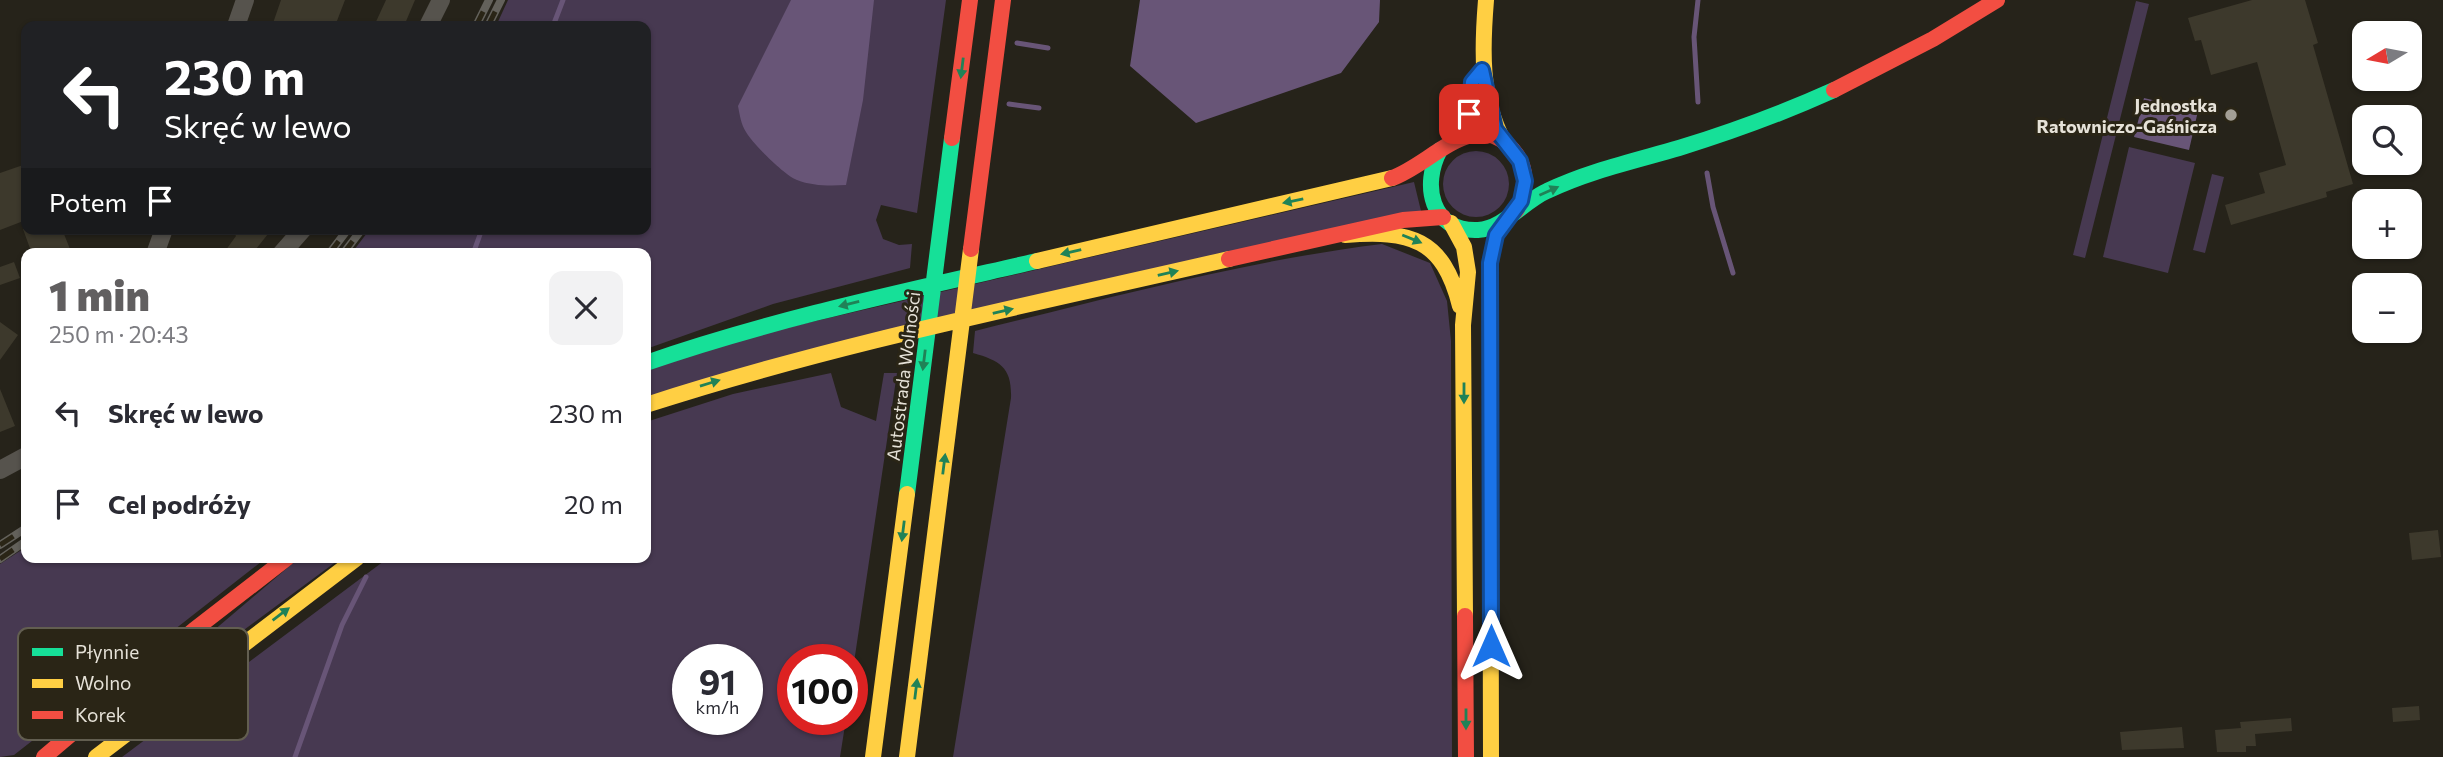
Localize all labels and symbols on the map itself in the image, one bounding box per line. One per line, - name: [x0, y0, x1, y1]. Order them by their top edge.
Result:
- north arrow: [2352, 21, 2422, 91]
- one-way arrow: [956, 57, 967, 79]
- pin: [1439, 84, 1499, 144]
- place label: Jednostka Ratowniczo-Gaśnicza: [2037, 94, 2217, 137]
- marker: Jednostka Ratowniczo-Gaśnicza: [2223, 107, 2239, 123]
- one-way arrow: [1539, 185, 1559, 197]
- one-way arrow: [1282, 196, 1304, 207]
- one-way arrow: [1402, 233, 1422, 245]
- one-way arrow: [1060, 247, 1082, 258]
- one-way arrow: [1157, 267, 1179, 278]
- street label: Autostrada Wolności: [882, 290, 924, 462]
- one-way arrow: [838, 299, 860, 310]
- one-way arrow: [992, 306, 1014, 317]
- one-way arrow: [919, 349, 930, 371]
- one-way arrow: [700, 378, 721, 388]
- one-way arrow: [1458, 382, 1469, 404]
- one-way arrow: [939, 452, 950, 474]
- one-way arrow: [897, 520, 908, 542]
- one-way arrow: [272, 607, 290, 621]
- position arrow: [1454, 609, 1528, 683]
- legend: [18, 628, 248, 740]
- text: Płynnie: [75, 640, 139, 663]
- speed limit sign: 100: [777, 644, 868, 735]
- text: Wolno: [75, 671, 131, 694]
- one-way arrow: [910, 678, 921, 700]
- text: Korek: [75, 703, 126, 726]
- one-way arrow: [1460, 708, 1472, 730]

